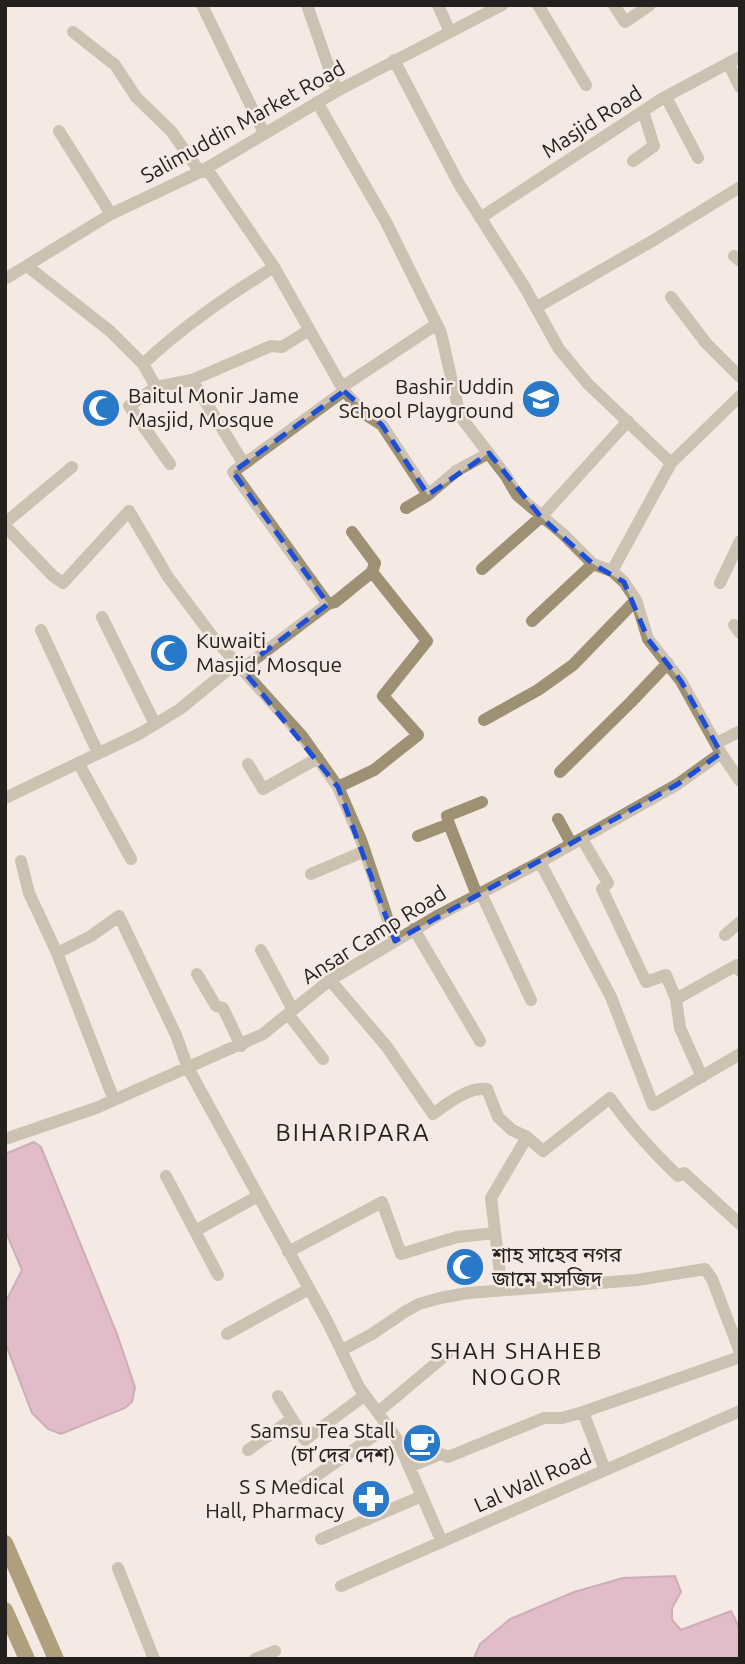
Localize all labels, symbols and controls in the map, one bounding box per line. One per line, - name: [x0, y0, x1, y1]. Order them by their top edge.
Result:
- street label: Salimuddin Market Road: [136, 55, 349, 187]
- street label: Masjid Road: [537, 80, 646, 162]
- place label: Bashir Uddin School Playground: [339, 374, 514, 422]
- school or university icon: Bashir Uddin School Playground: [520, 378, 562, 420]
- place label: Baitul Monir Jame Masjid, Mosque: [128, 383, 299, 431]
- mosque icon: Baitul Monir Jame Masjid, Mosque: [80, 387, 122, 429]
- place label: Kuwaiti Masjid, Mosque: [196, 628, 342, 676]
- mosque icon: Kuwaiti Masjid, Mosque: [148, 632, 190, 674]
- street label: Ansar Camp Road: [297, 880, 450, 988]
- district label: BIHARIPARA: [275, 1119, 431, 1146]
- place label: শাহ সাহেব নগর জামে মসজিদ: [491, 1242, 622, 1290]
- mosque icon: শাহ সাহেব নগর জামে মসজিদ: [444, 1246, 486, 1288]
- district label: SHAH SHAHEB NOGOR: [431, 1338, 603, 1389]
- place label: Samsu Tea Stall (চা’দের দেশ): [250, 1418, 395, 1466]
- cafe icon: Samsu Tea Stall (চা’দের দেশ): [401, 1422, 443, 1464]
- street label: Lal Wall Road: [470, 1444, 595, 1517]
- place label: S S Medical Hall, Pharmacy: [205, 1474, 344, 1522]
- pharmacy icon: S S Medical Hall, Pharmacy: [350, 1478, 392, 1520]

